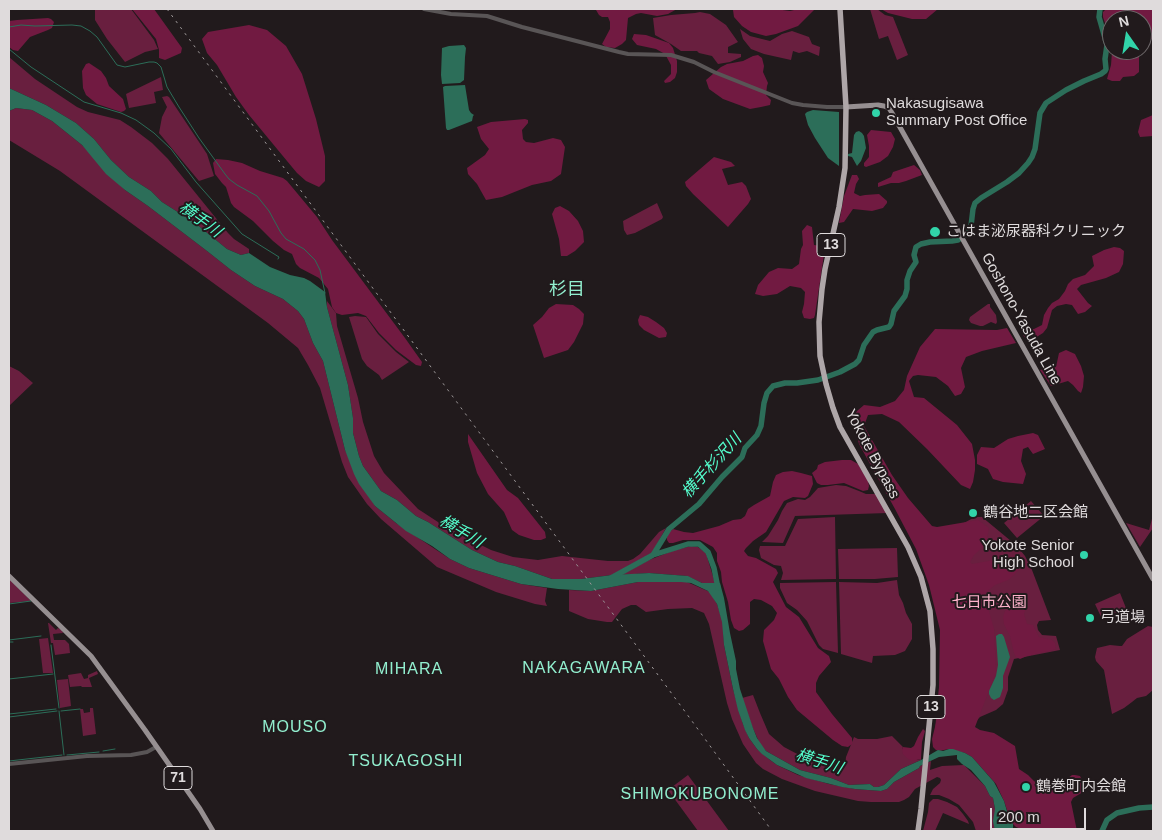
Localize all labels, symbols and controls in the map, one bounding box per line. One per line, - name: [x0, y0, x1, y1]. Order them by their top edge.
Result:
- north arrow: [1102, 10, 1152, 60]
- text: N: [1117, 12, 1131, 30]
- place label: Nakasugisawa Summary Post Office: [886, 95, 1027, 130]
- marker: Nakasugisawa Summary Post Office: [870, 107, 882, 119]
- water label: 横手川: [175, 198, 225, 242]
- place label: こはま泌尿器科クリニック: [946, 223, 1126, 241]
- marker: こはま泌尿器科クリニック: [928, 225, 942, 239]
- road number: 13: [817, 234, 845, 256]
- street label: Goshono-Yasuda Line: [977, 250, 1065, 388]
- district label: 杉目: [549, 279, 585, 301]
- street label: Yokote Bypass: [841, 406, 903, 502]
- water label: 横手杉沢川: [678, 430, 746, 502]
- place label: 鶴谷地二区会館: [983, 504, 1088, 522]
- marker: 鶴谷地二区会館: [967, 507, 979, 519]
- water label: 横手川: [435, 511, 487, 553]
- place label: Yokote Senior High School: [981, 537, 1074, 572]
- marker: Yokote Senior High School: [1078, 549, 1090, 561]
- park label: 七日市公園: [952, 594, 1026, 612]
- place label: 弓道場: [1100, 609, 1145, 627]
- marker: 弓道場: [1084, 612, 1096, 624]
- district label: NAKAGAWARA: [521, 659, 647, 679]
- district label: MIHARA: [374, 660, 444, 680]
- road number: 13: [917, 696, 945, 719]
- district label: MOUSO: [262, 718, 328, 738]
- water label: 横手川: [793, 745, 845, 779]
- district label: TSUKAGOSHI: [347, 752, 465, 772]
- road number: 71: [164, 766, 192, 790]
- place label: 鶴巻町内会館: [1036, 778, 1126, 796]
- marker: 鶴巻町内会館: [1020, 781, 1032, 793]
- district label: SHIMOKUBONOME: [619, 785, 781, 805]
- scale bar: [992, 798, 1088, 830]
- text: 200 m: [998, 808, 1040, 825]

